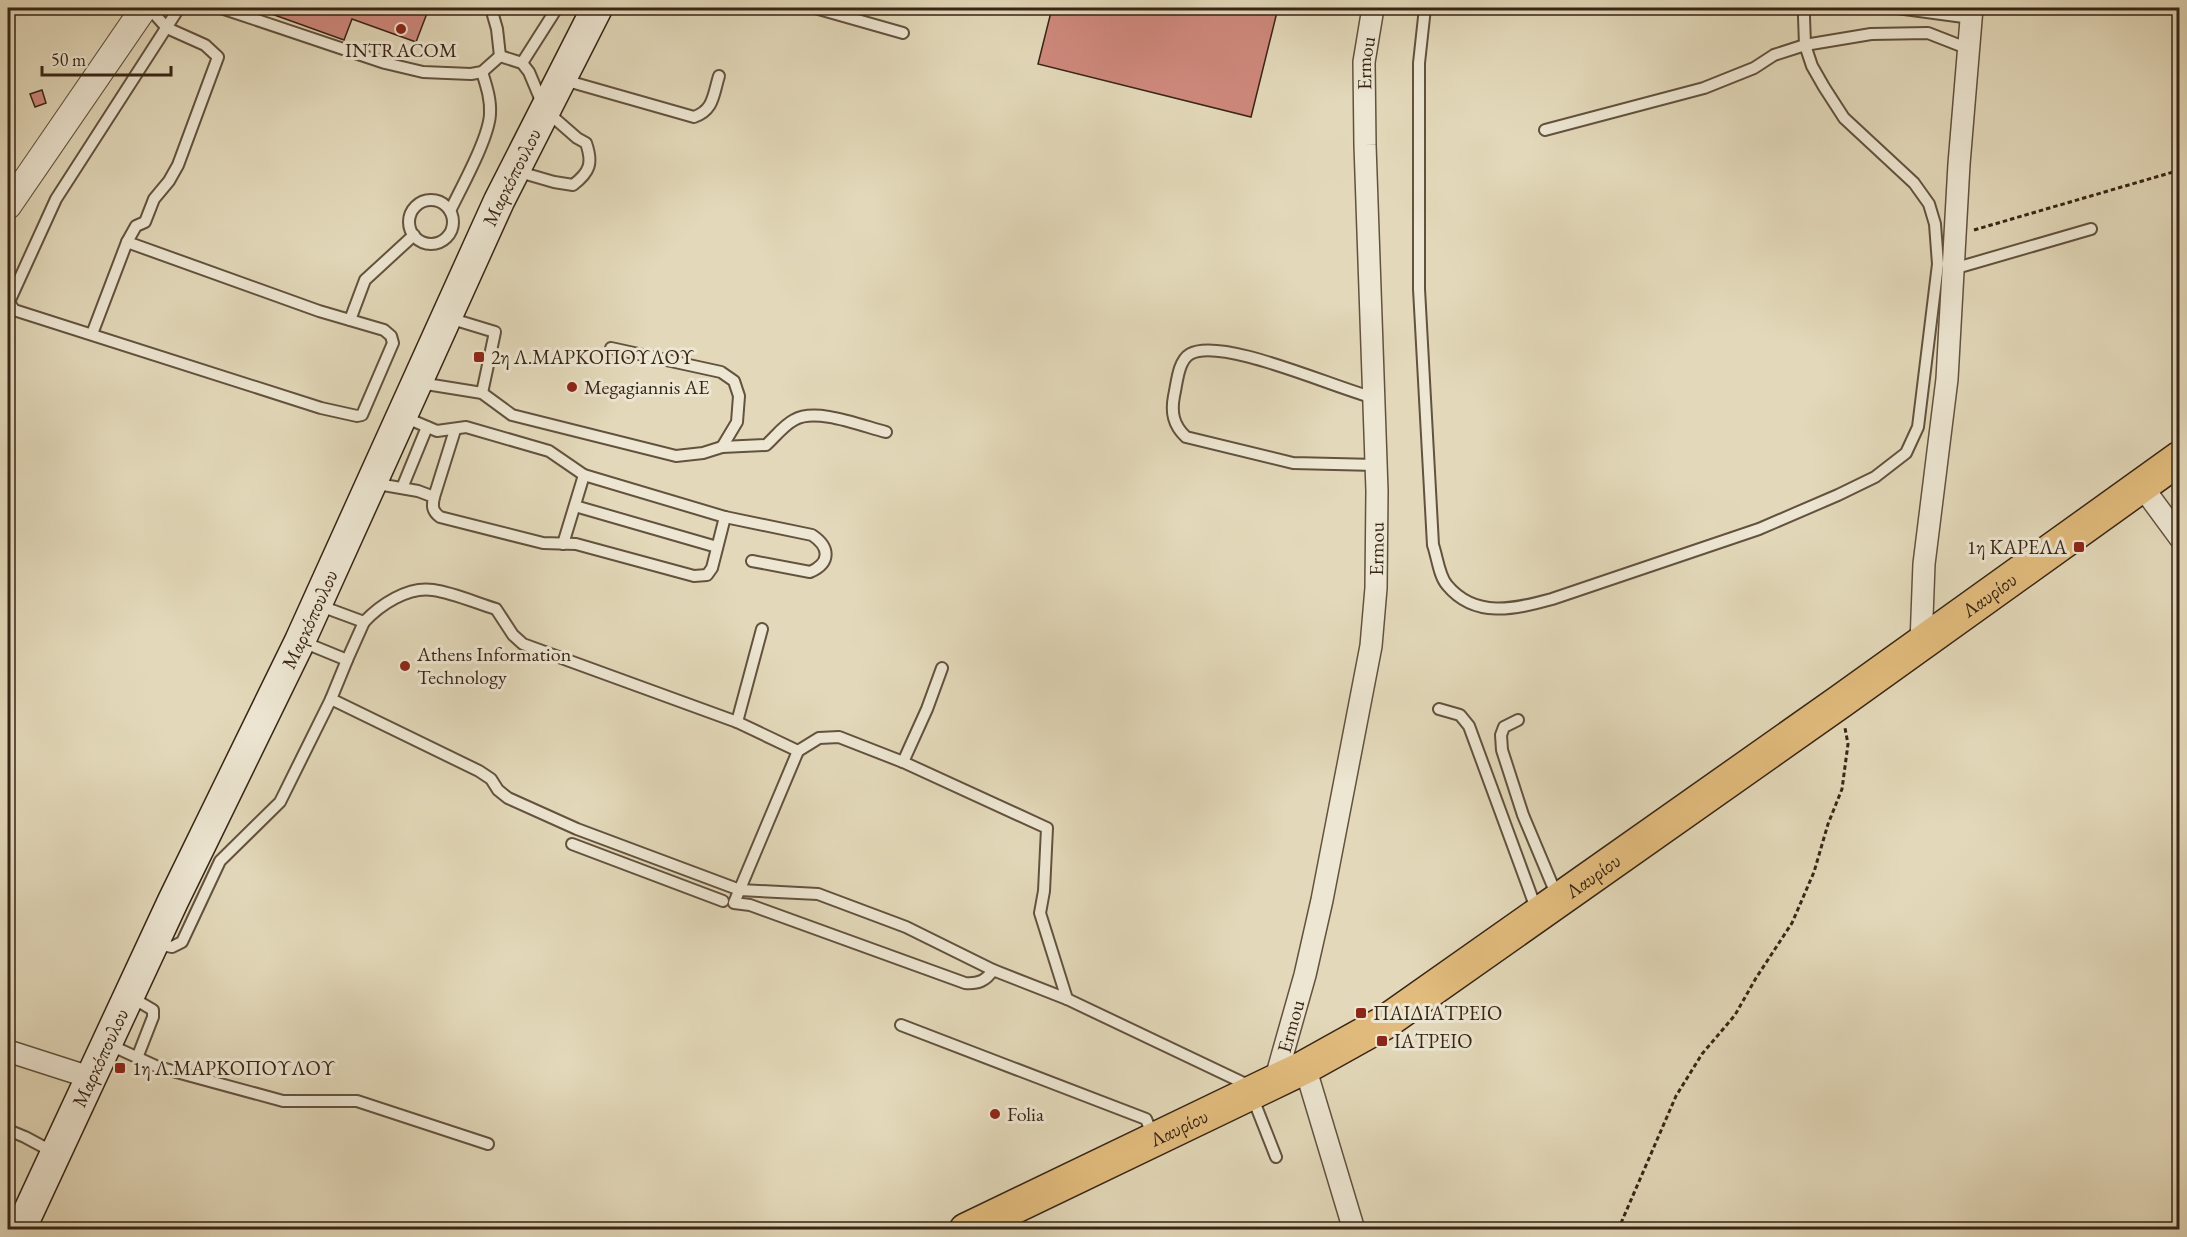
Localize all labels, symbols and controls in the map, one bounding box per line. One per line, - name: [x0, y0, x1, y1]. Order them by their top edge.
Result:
- marker: INTRACOM: [394, 22, 408, 36]
- street label: Ermou: [1351, 34, 1381, 90]
- place label: INTRACOM: [345, 37, 457, 63]
- scale bar: [42, 39, 171, 77]
- text: 50 m: [51, 48, 86, 71]
- street label: Μαρκόπουλου: [476, 124, 547, 230]
- place label: 2η Λ.ΜΑΡΚΟΠΟΥΛΟΥ: [491, 344, 695, 370]
- marker: 2η Λ.ΜΑΡΚΟΠΟΥΛΟΥ: [472, 350, 486, 364]
- place label: Megagiannis AE: [584, 374, 709, 400]
- marker: Megagiannis AE: [565, 380, 579, 394]
- street label: Ermou: [1363, 521, 1390, 576]
- place label: 1η ΚΑΡΕΛΑ: [1967, 534, 2067, 560]
- marker: 1η ΚΑΡΕΛΑ: [2072, 540, 2086, 554]
- street label: Μαρκόπουλου: [275, 566, 344, 673]
- street label: Λαυρίου: [1956, 566, 2022, 624]
- place label: Athens Information Technology: [416, 641, 572, 690]
- marker: Athens Information Technology: [398, 659, 412, 673]
- street label: Λαυρίου: [1559, 848, 1625, 905]
- street label: Ermou: [1271, 996, 1311, 1056]
- place label: ΠΑΙΔΙΑΤΡΕΙΟ: [1373, 1000, 1502, 1026]
- street label: Μαρκόπουλου: [66, 1004, 134, 1111]
- marker: ΠΑΙΔΙΑΤΡΕΙΟ: [1354, 1006, 1368, 1020]
- place label: ΙΑΤΡΕΙΟ: [1394, 1028, 1472, 1054]
- marker: ΙΑΤΡΕΙΟ: [1375, 1034, 1389, 1048]
- place label: 1η Λ.ΜΑΡΚΟΠΟΥΛΟΥ: [132, 1055, 336, 1081]
- marker: 1η Λ.ΜΑΡΚΟΠΟΥΛΟΥ: [113, 1061, 127, 1075]
- place label: Folia: [1007, 1101, 1044, 1127]
- street label: Λαυρίου: [1144, 1103, 1212, 1153]
- marker: Folia: [988, 1107, 1002, 1121]

